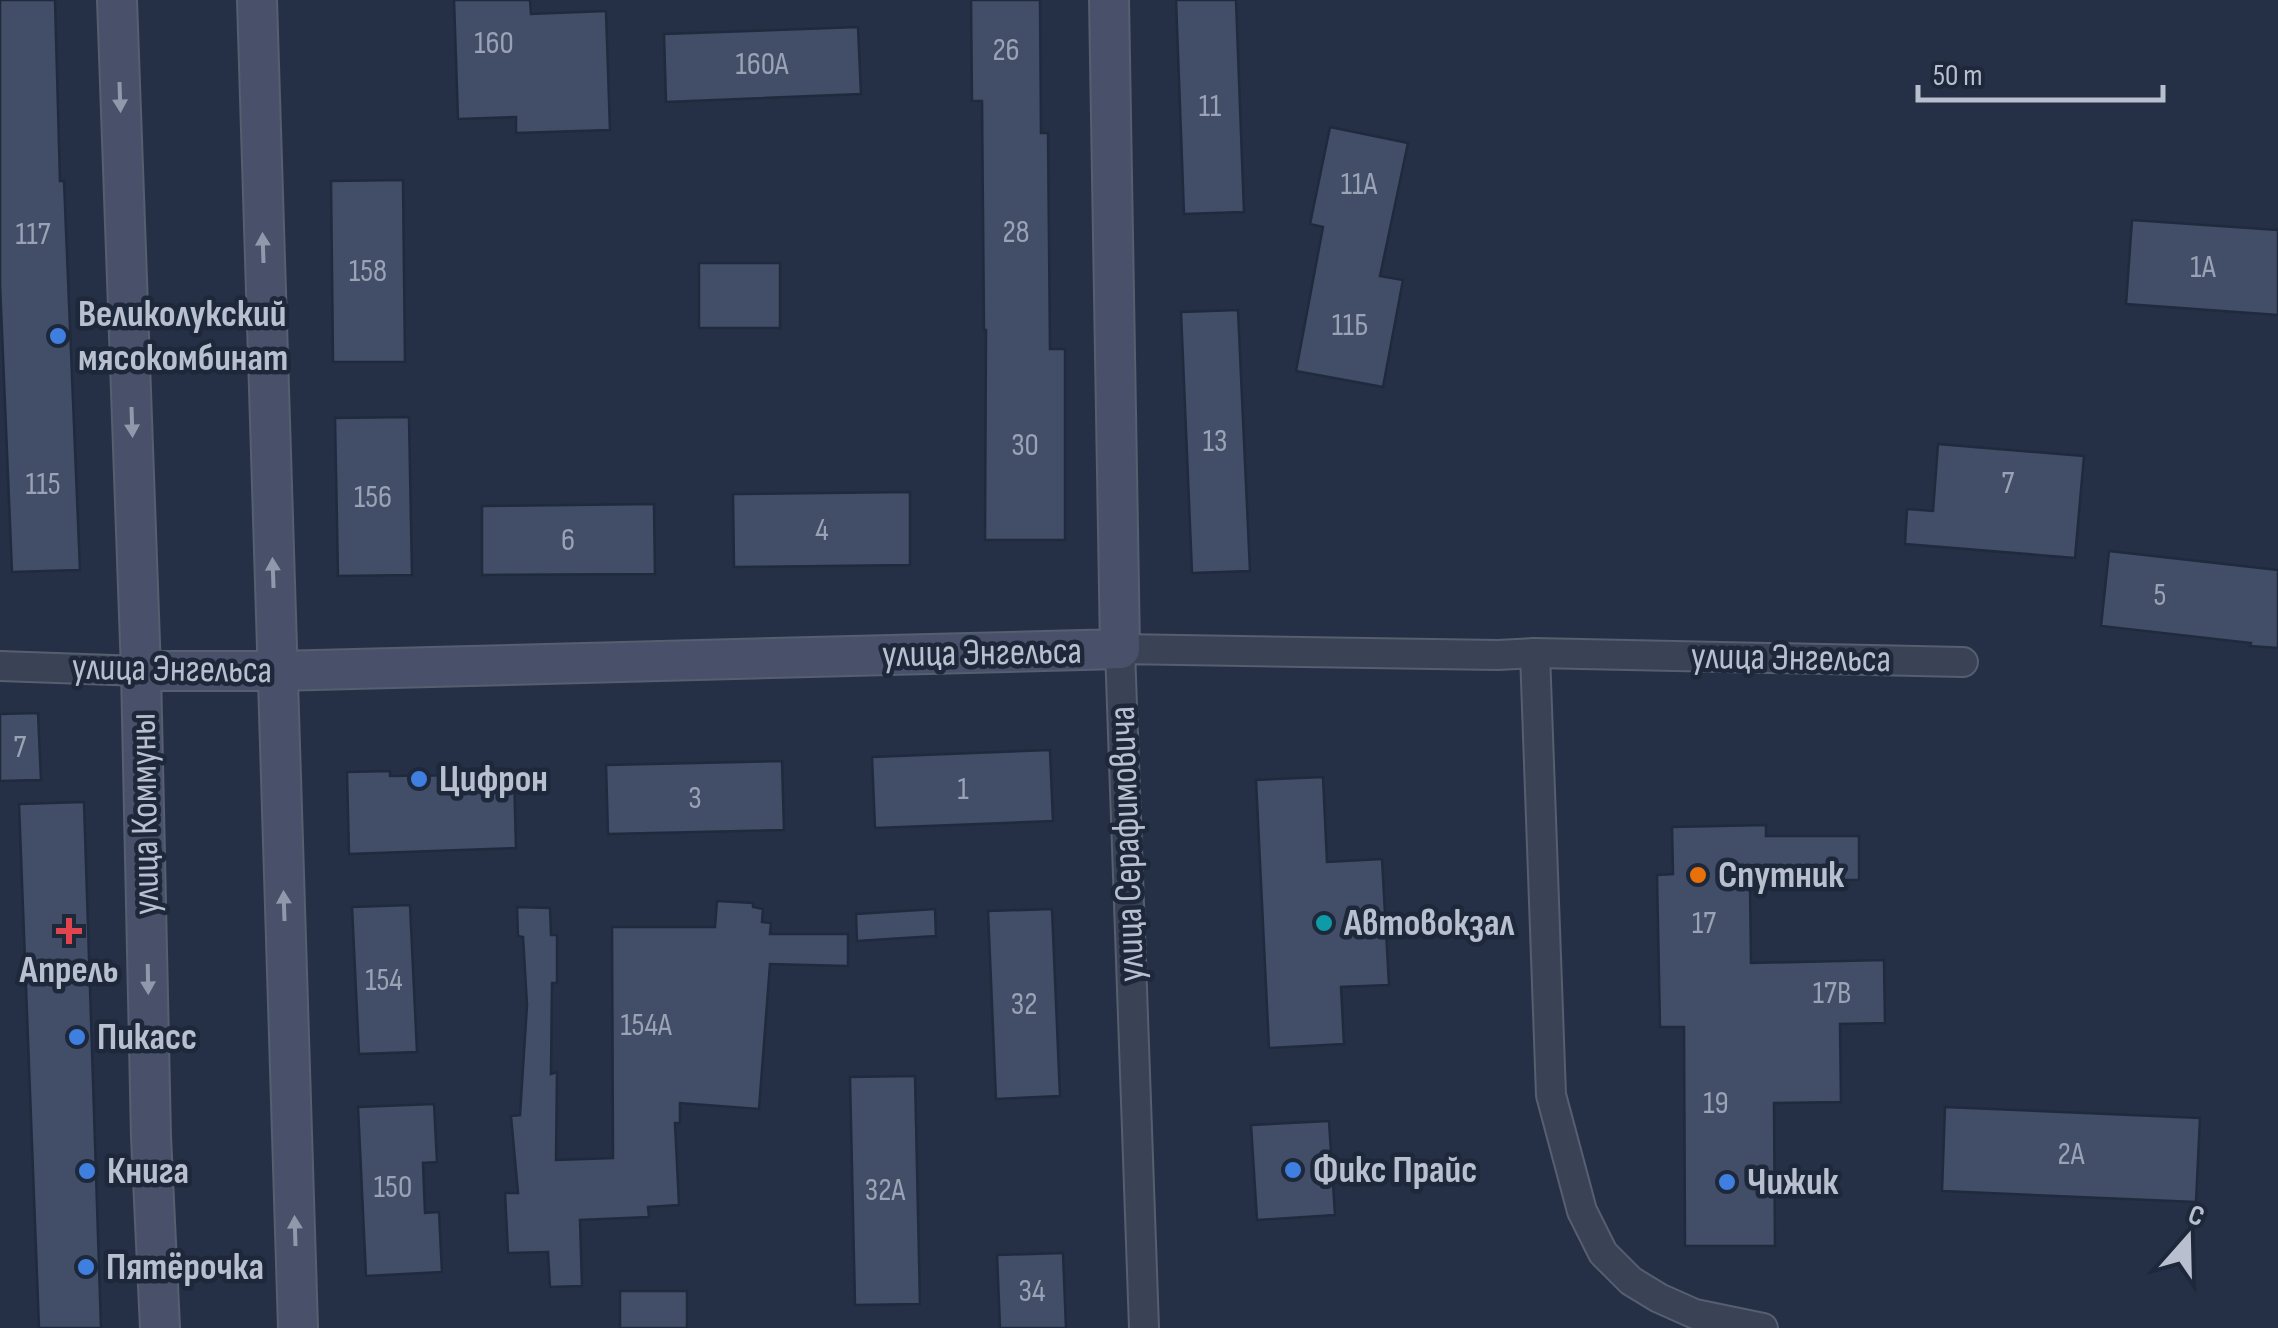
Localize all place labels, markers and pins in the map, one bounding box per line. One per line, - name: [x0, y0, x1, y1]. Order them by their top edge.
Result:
- place label: Великолукский мясокомбинат: [78, 292, 288, 381]
- marker: Великолукский мясокомбинат: [47, 325, 69, 347]
- place label: Цифрон: [439, 757, 548, 802]
- marker: Цифрон: [408, 768, 430, 790]
- place label: Спутник: [1718, 853, 1844, 898]
- marker: Спутник: [1687, 864, 1709, 886]
- place label: Автовокзал: [1343, 901, 1515, 946]
- marker: Автовокзал: [1313, 912, 1335, 934]
- marker: Апрель: [58, 920, 80, 942]
- place label: Апрель: [19, 948, 118, 993]
- place label: Пикасс: [97, 1015, 197, 1060]
- marker: Пикасс: [66, 1026, 88, 1048]
- place label: Фикс Прайс: [1313, 1148, 1477, 1193]
- place label: Книга: [107, 1149, 189, 1194]
- marker: Фикс Прайс: [1282, 1159, 1304, 1181]
- marker: Книга: [76, 1160, 98, 1182]
- place label: Чижик: [1747, 1160, 1839, 1205]
- marker: Чижик: [1716, 1171, 1738, 1193]
- place label: Пятёрочка: [106, 1245, 264, 1290]
- marker: Пятёрочка: [75, 1256, 97, 1278]

